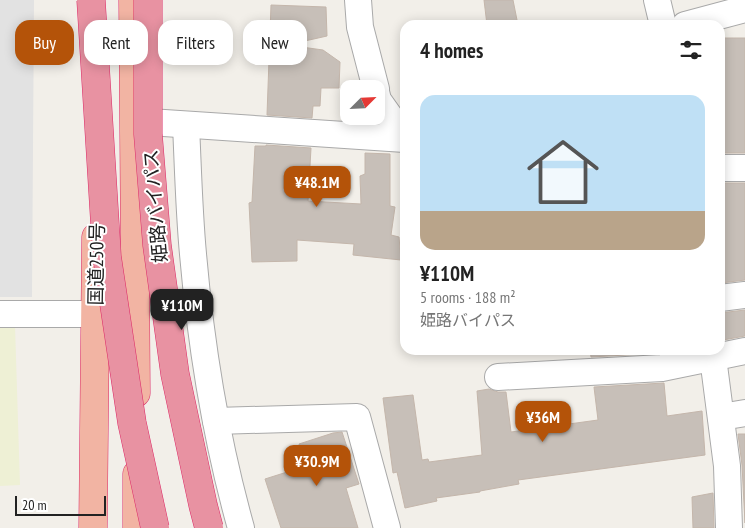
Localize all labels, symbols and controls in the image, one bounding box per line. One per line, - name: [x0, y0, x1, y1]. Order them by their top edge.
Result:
- chip: Buy: [15, 20, 74, 65]
- chip: Rent: [84, 20, 148, 65]
- chip: Filters: [158, 20, 233, 65]
- chip: New: [243, 20, 307, 65]
- icon: filters: [677, 36, 705, 64]
- text: 4 homes: [420, 37, 483, 64]
- north arrow: [340, 80, 385, 125]
- map controls: [340, 80, 385, 125]
- icon: home: [518, 127, 608, 217]
- street label: 姫路バイパス: [138, 148, 172, 264]
- pin: ¥48.1M: [276, 166, 358, 208]
- text: ¥48.1M: [295, 172, 339, 192]
- street label: 国道250号: [83, 222, 109, 306]
- text: ¥110M: [420, 260, 474, 287]
- text: 5 rooms · 188 m²: [420, 287, 516, 307]
- pin: ¥110M: [147, 288, 217, 331]
- text: ¥110M: [161, 295, 203, 315]
- text: 姫路バイパス: [420, 310, 516, 330]
- pin: ¥36M: [513, 400, 573, 443]
- text: ¥36M: [526, 407, 560, 427]
- pin: ¥30.9M: [276, 444, 358, 487]
- text: ¥30.9M: [295, 451, 339, 471]
- scale bar: [15, 493, 106, 516]
- text: 20 m: [22, 496, 47, 514]

